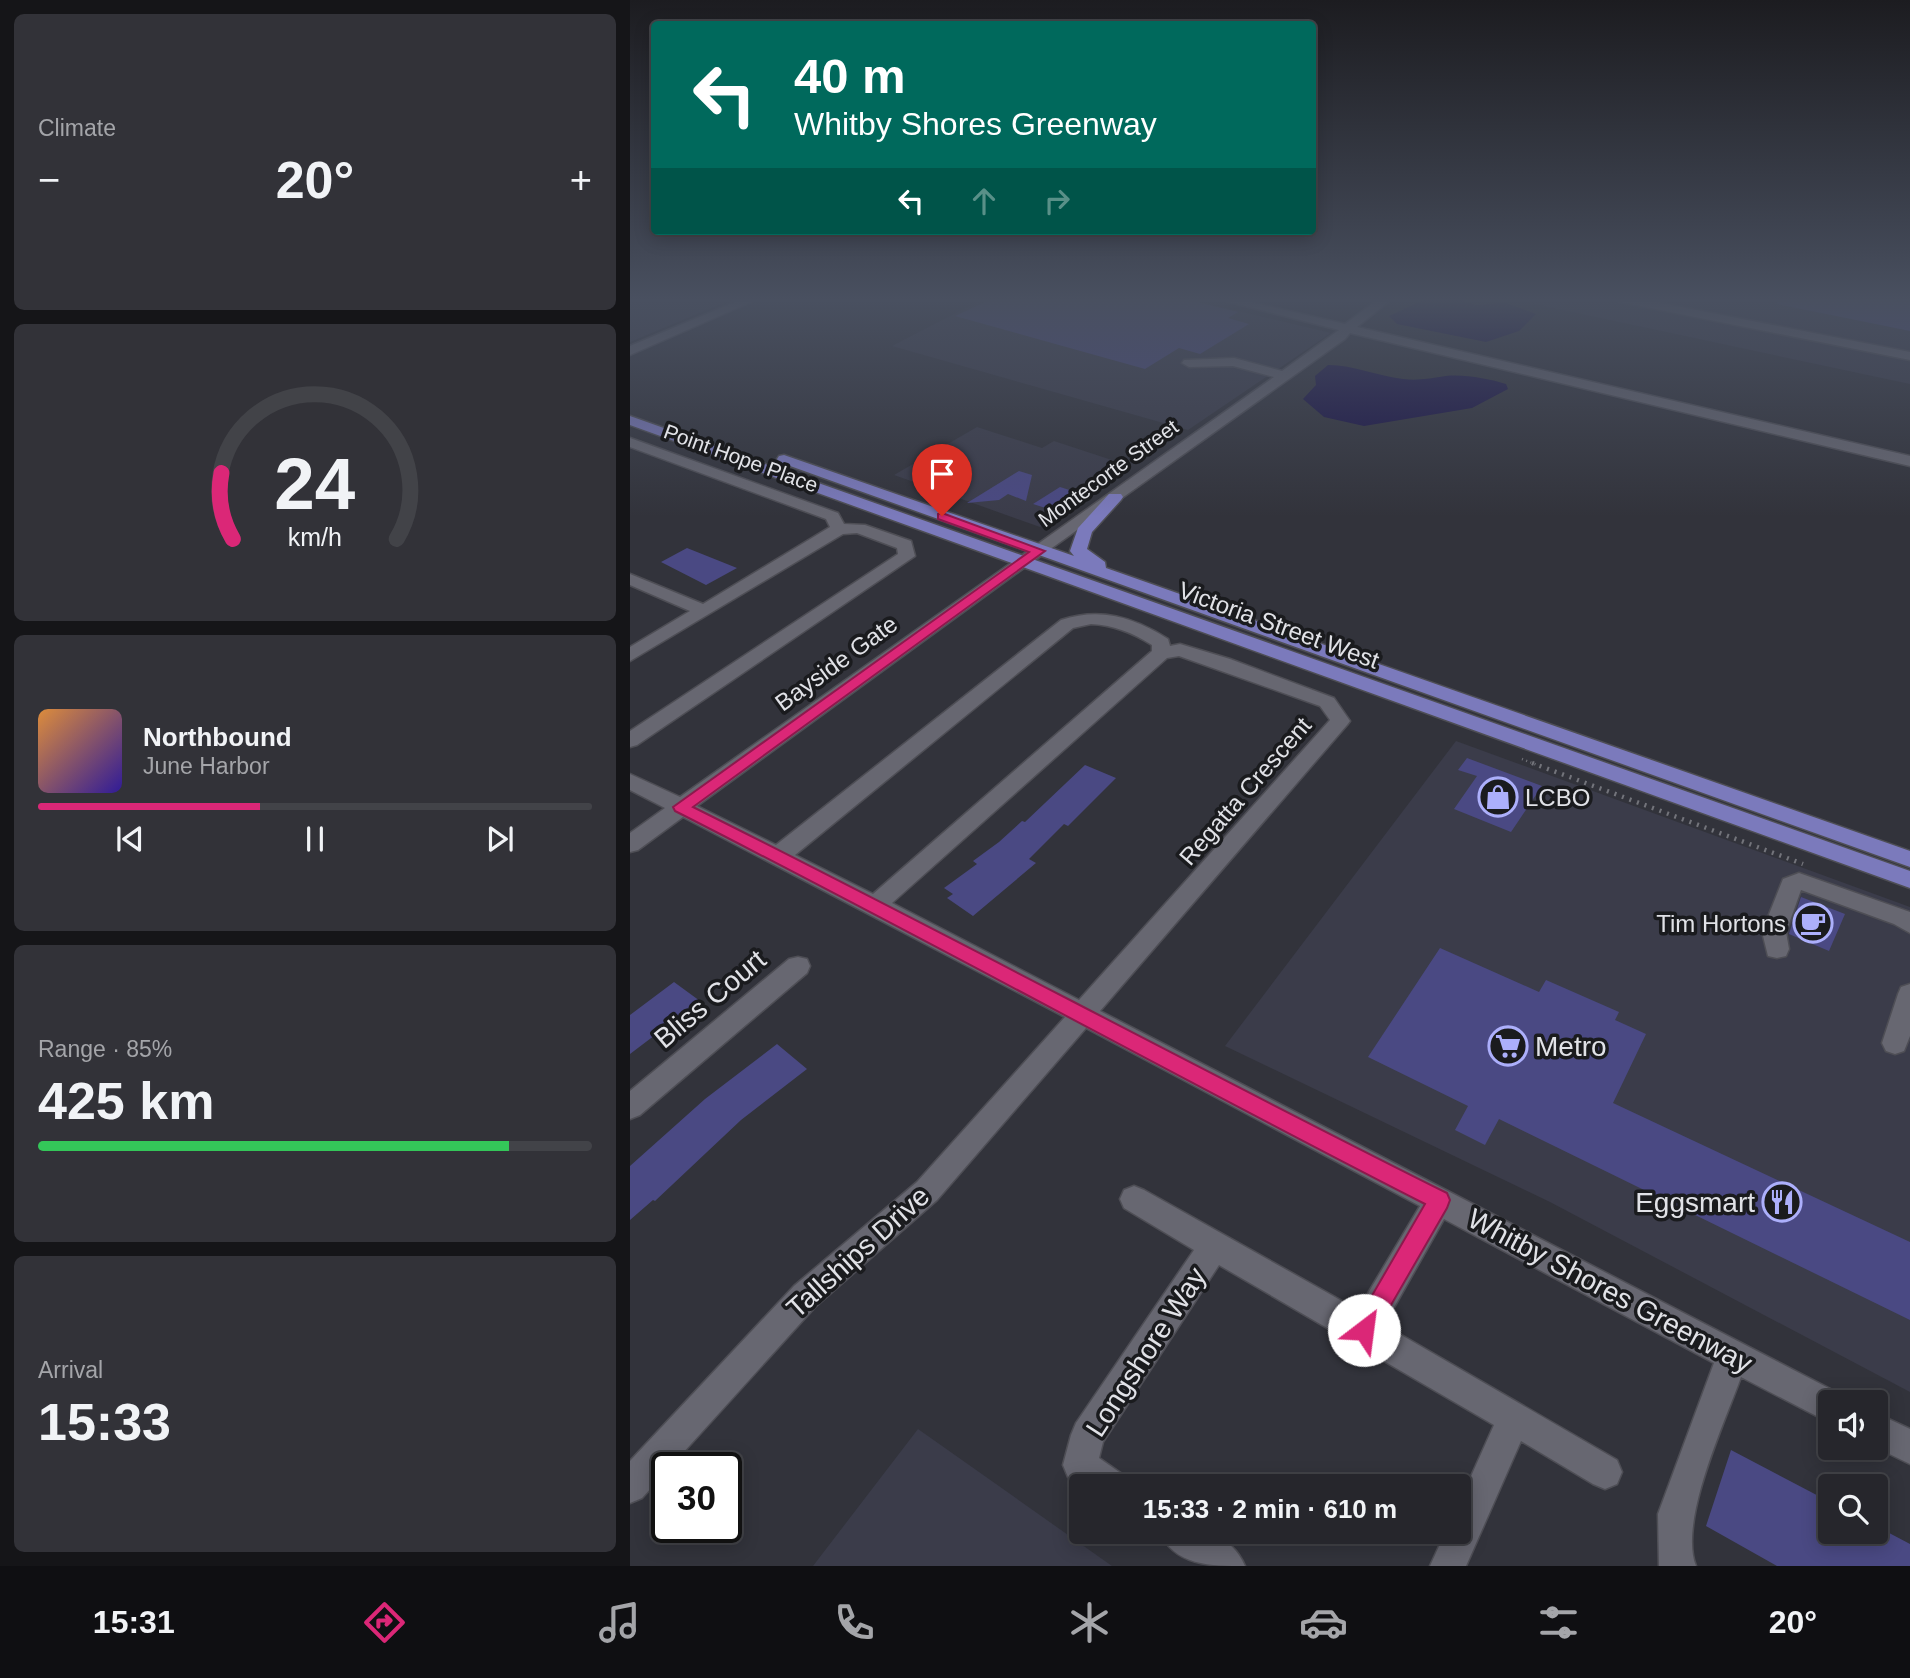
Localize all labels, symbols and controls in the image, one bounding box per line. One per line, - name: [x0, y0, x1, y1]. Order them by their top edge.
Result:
- icon: left: [679, 49, 770, 140]
- text: 40 m: [794, 49, 906, 103]
- text: Whitby Shores Greenway: [794, 106, 1157, 142]
- text: Climate: [38, 115, 116, 141]
- text: 20°: [276, 151, 354, 209]
- text: −: [38, 159, 60, 201]
- text: +: [570, 159, 592, 201]
- icon: left: [892, 182, 930, 220]
- icon: ahead: [965, 182, 1003, 220]
- icon: right: [1038, 182, 1076, 220]
- street label: Montecorte Street: [1034, 415, 1182, 531]
- street label: Point Hope Place: [661, 419, 821, 497]
- text: 24: [275, 443, 356, 524]
- pin: [912, 444, 972, 516]
- icon: arrive: [923, 455, 961, 493]
- text: km/h: [288, 522, 342, 550]
- street label: Victoria Street West: [1175, 576, 1383, 674]
- street label: Bayside Gate: [770, 610, 902, 716]
- street label: Regatta Crescent: [1174, 711, 1317, 870]
- text: Northbound: [143, 722, 292, 752]
- text: June Harbor: [143, 753, 270, 779]
- shop icon: LCBO: [1477, 776, 1519, 818]
- place label: LCBO: [1525, 784, 1590, 811]
- icon: previous: [111, 820, 149, 858]
- icon: pause: [296, 820, 334, 858]
- icon: next: [481, 820, 519, 858]
- cafe icon: Tim Hortons: [1792, 902, 1834, 944]
- place label: Tim Hortons: [1656, 910, 1786, 937]
- street label: Bliss Court: [648, 943, 772, 1054]
- supermarket icon: Metro: [1487, 1025, 1529, 1067]
- place label: Metro: [1535, 1031, 1607, 1062]
- text: Range · 85%: [38, 1036, 172, 1062]
- text: 425 km: [38, 1072, 214, 1130]
- street label: Tallships Drive: [781, 1180, 935, 1324]
- restaurant icon: Eggsmart: [1761, 1181, 1803, 1223]
- place label: Eggsmart: [1635, 1187, 1755, 1218]
- street label: Whitby Shores Greenway: [1463, 1203, 1757, 1379]
- street label: Longshore Way: [1080, 1262, 1212, 1442]
- position arrow: [1327, 1293, 1401, 1367]
- text: Arrival: [38, 1357, 103, 1383]
- map controls: [1818, 1390, 1888, 1544]
- button: sound: [1818, 1390, 1888, 1460]
- text: 15:33: [38, 1393, 171, 1451]
- speed limit sign: 30: [651, 1452, 742, 1543]
- button: search: [1818, 1474, 1888, 1544]
- text: 15:33 · 2 min · 610 m: [1143, 1494, 1397, 1524]
- icon: directions: [360, 1598, 409, 1647]
- icon: music: [595, 1598, 644, 1647]
- icon: phone: [830, 1598, 879, 1647]
- icon: climate: [1065, 1598, 1114, 1647]
- icon: car: [1299, 1598, 1348, 1647]
- icon: filters: [1534, 1598, 1583, 1647]
- text: 15:31: [93, 1604, 175, 1640]
- text: 20°: [1769, 1604, 1817, 1640]

